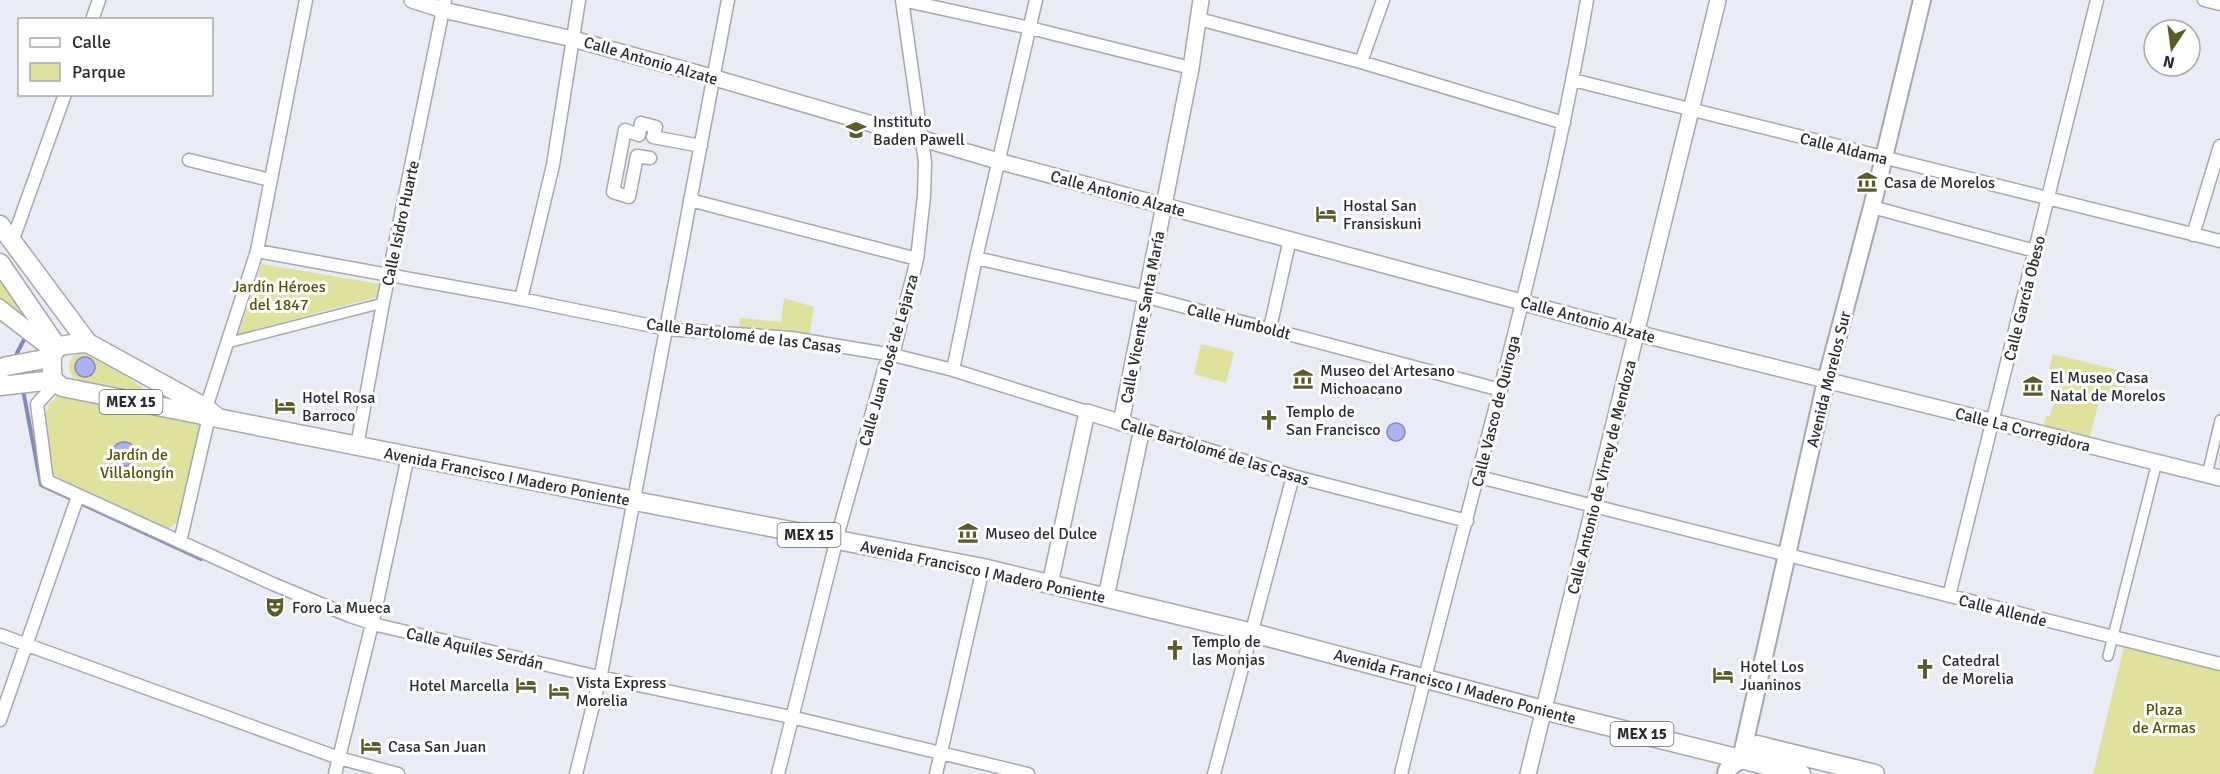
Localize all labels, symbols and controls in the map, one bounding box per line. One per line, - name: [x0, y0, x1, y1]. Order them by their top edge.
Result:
- legend: [18, 18, 213, 96]
- north arrow: [2142, 18, 2202, 78]
- text: Calle: [72, 31, 111, 53]
- street label: Calle Antonio Alzate: [581, 32, 720, 90]
- text: N: [2161, 51, 2177, 73]
- text: Parque: [72, 61, 126, 83]
- place label: Instituto Baden Pawell: [873, 112, 965, 150]
- school or university icon: Instituto Baden Pawell: [844, 118, 868, 142]
- street label: Calle Aldama: [1798, 128, 1890, 170]
- street label: Calle Isidro Huarte: [378, 159, 424, 288]
- street label: Calle Antonio Alzate: [1048, 166, 1187, 222]
- museum icon: Casa de Morelos: [1855, 170, 1879, 194]
- place label: Casa de Morelos: [1884, 173, 1995, 193]
- place label: Hostal San Fransiskuni: [1343, 196, 1422, 234]
- hotel icon: Hostal San Fransiskuni: [1314, 202, 1338, 226]
- street label: Calle Vicente Santa María: [1116, 229, 1170, 405]
- street label: Calle García Obeso: [2000, 234, 2050, 363]
- street label: Calle Juan José de Lejarza: [855, 272, 923, 449]
- park label: Jardín Héroes del 1847: [232, 277, 326, 315]
- street label: Calle Antonio Alzate: [1518, 292, 1657, 348]
- street label: Calle Humboldt: [1185, 299, 1293, 345]
- street label: Avenida Morelos Sur: [1802, 309, 1856, 449]
- street label: Calle Bartolomé de las Casas: [645, 314, 843, 358]
- street label: Calle Vasco de Quiroga: [1468, 334, 1524, 489]
- street label: Calle Antonio de Virrey de Mendoza: [1563, 358, 1641, 596]
- place label: Museo del Artesano Michoacano: [1320, 361, 1455, 399]
- museum icon: Museo del Artesano Michoacano: [1291, 367, 1315, 391]
- place label: El Museo Casa Natal de Morelos: [2050, 368, 2165, 406]
- museum icon: El Museo Casa Natal de Morelos: [2021, 374, 2045, 398]
- place label: Hotel Rosa Barroco: [302, 388, 375, 426]
- road number: MEX 15: [100, 390, 162, 414]
- hotel icon: Hotel Rosa Barroco: [273, 394, 297, 418]
- place label: Templo de San Francisco: [1286, 402, 1381, 440]
- street label: Calle La Corregidora: [1953, 403, 2093, 456]
- church icon: Templo de San Francisco: [1257, 408, 1281, 432]
- street label: Calle Bartolomé de las Casas: [1118, 414, 1311, 490]
- street label: Avenida Francisco I Madero Poniente: [382, 443, 631, 511]
- park label: Jardín de Villalongín: [100, 445, 174, 483]
- museum icon: Museo del Dulce: [956, 521, 980, 545]
- road number: MEX 15: [778, 523, 840, 547]
- place label: Museo del Dulce: [985, 524, 1097, 544]
- street label: Avenida Francisco I Madero Poniente: [858, 536, 1107, 608]
- street label: Calle Allende: [1957, 590, 2049, 632]
- theatre icon: Foro La Mueca: [263, 595, 287, 619]
- place label: Foro La Mueca: [292, 598, 391, 618]
- street label: Calle Aquiles Serdán: [404, 623, 545, 675]
- place label: Templo de las Monjas: [1192, 632, 1265, 670]
- church icon: Templo de las Monjas: [1163, 638, 1187, 662]
- street label: Avenida Francisco I Madero Poniente: [1331, 645, 1578, 729]
- place label: Catedral de Morelia: [1942, 651, 2014, 689]
- place label: Hotel Los Juaninos: [1740, 657, 1804, 695]
- church icon: Catedral de Morelia: [1913, 657, 1937, 681]
- hotel icon: Hotel Los Juaninos: [1711, 663, 1735, 687]
- hotel icon: Hotel Marcella: [514, 673, 538, 697]
- place label: Vista Express Morelia: [576, 673, 666, 711]
- place label: Hotel Marcella: [409, 676, 509, 696]
- hotel icon: Vista Express Morelia: [547, 679, 571, 703]
- park label: Plaza de Armas: [2132, 700, 2196, 738]
- road number: MEX 15: [1610, 722, 1674, 746]
- hotel icon: Casa San Juan: [359, 734, 383, 758]
- place label: Casa San Juan: [388, 737, 486, 757]

